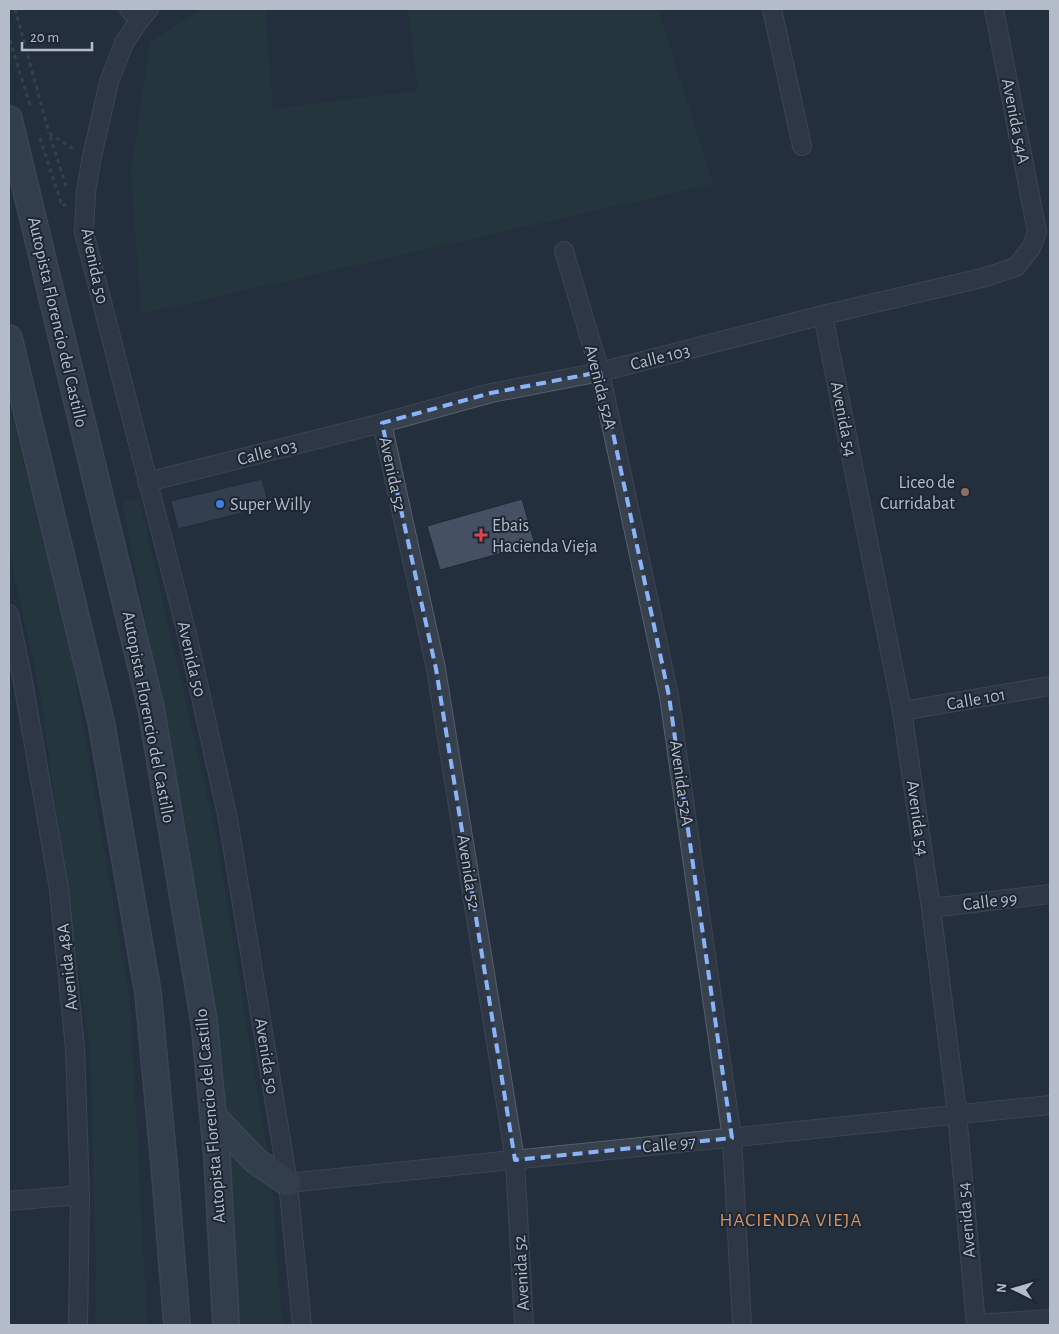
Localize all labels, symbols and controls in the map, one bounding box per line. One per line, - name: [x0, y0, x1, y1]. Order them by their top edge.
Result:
- scale bar: [22, 20, 92, 52]
- text: 20 m: [30, 30, 59, 45]
- street label: Avenida 54A: [998, 77, 1032, 166]
- street label: Autopista Florencio del Castillo: [24, 215, 90, 429]
- street label: Avenida 50: [77, 227, 111, 306]
- street label: Calle 103: [628, 342, 692, 374]
- street label: Avenida 52A: [581, 343, 619, 432]
- street label: Avenida 54: [827, 380, 859, 459]
- street label: Avenida 52: [375, 435, 409, 513]
- street label: Calle 103: [235, 437, 299, 469]
- place label: Liceo de Curridabat: [880, 474, 955, 513]
- marker: Liceo de Curridabat: [959, 486, 971, 498]
- place label: Super Willy: [230, 496, 311, 514]
- marker: Super Willy: [214, 498, 226, 510]
- place label: Ebais Hacienda Vieja: [492, 517, 598, 556]
- marker: Ebais Hacienda Vieja: [474, 528, 488, 542]
- street label: Autopista Florencio del Castillo: [119, 610, 177, 825]
- street label: Avenida 50: [174, 620, 208, 699]
- street label: Calle 101: [945, 686, 1007, 714]
- street label: Avenida 52A: [666, 739, 696, 828]
- street label: Avenida 54: [903, 779, 931, 857]
- street label: Avenida 52: [453, 833, 483, 911]
- street label: Calle 99: [962, 890, 1018, 914]
- street label: Avenida 48A: [54, 922, 82, 1011]
- street label: Autopista Florencio del Castillo: [193, 1008, 229, 1224]
- street label: Avenida 50: [251, 1017, 281, 1096]
- street label: Calle 97: [641, 1133, 697, 1157]
- street label: Avenida 54: [955, 1181, 979, 1259]
- district label: HACIENDA VIEJA: [720, 1211, 862, 1230]
- street label: Avenida 52: [511, 1235, 533, 1311]
- north arrow: [989, 1264, 1039, 1314]
- text: N: [995, 1282, 1009, 1293]

